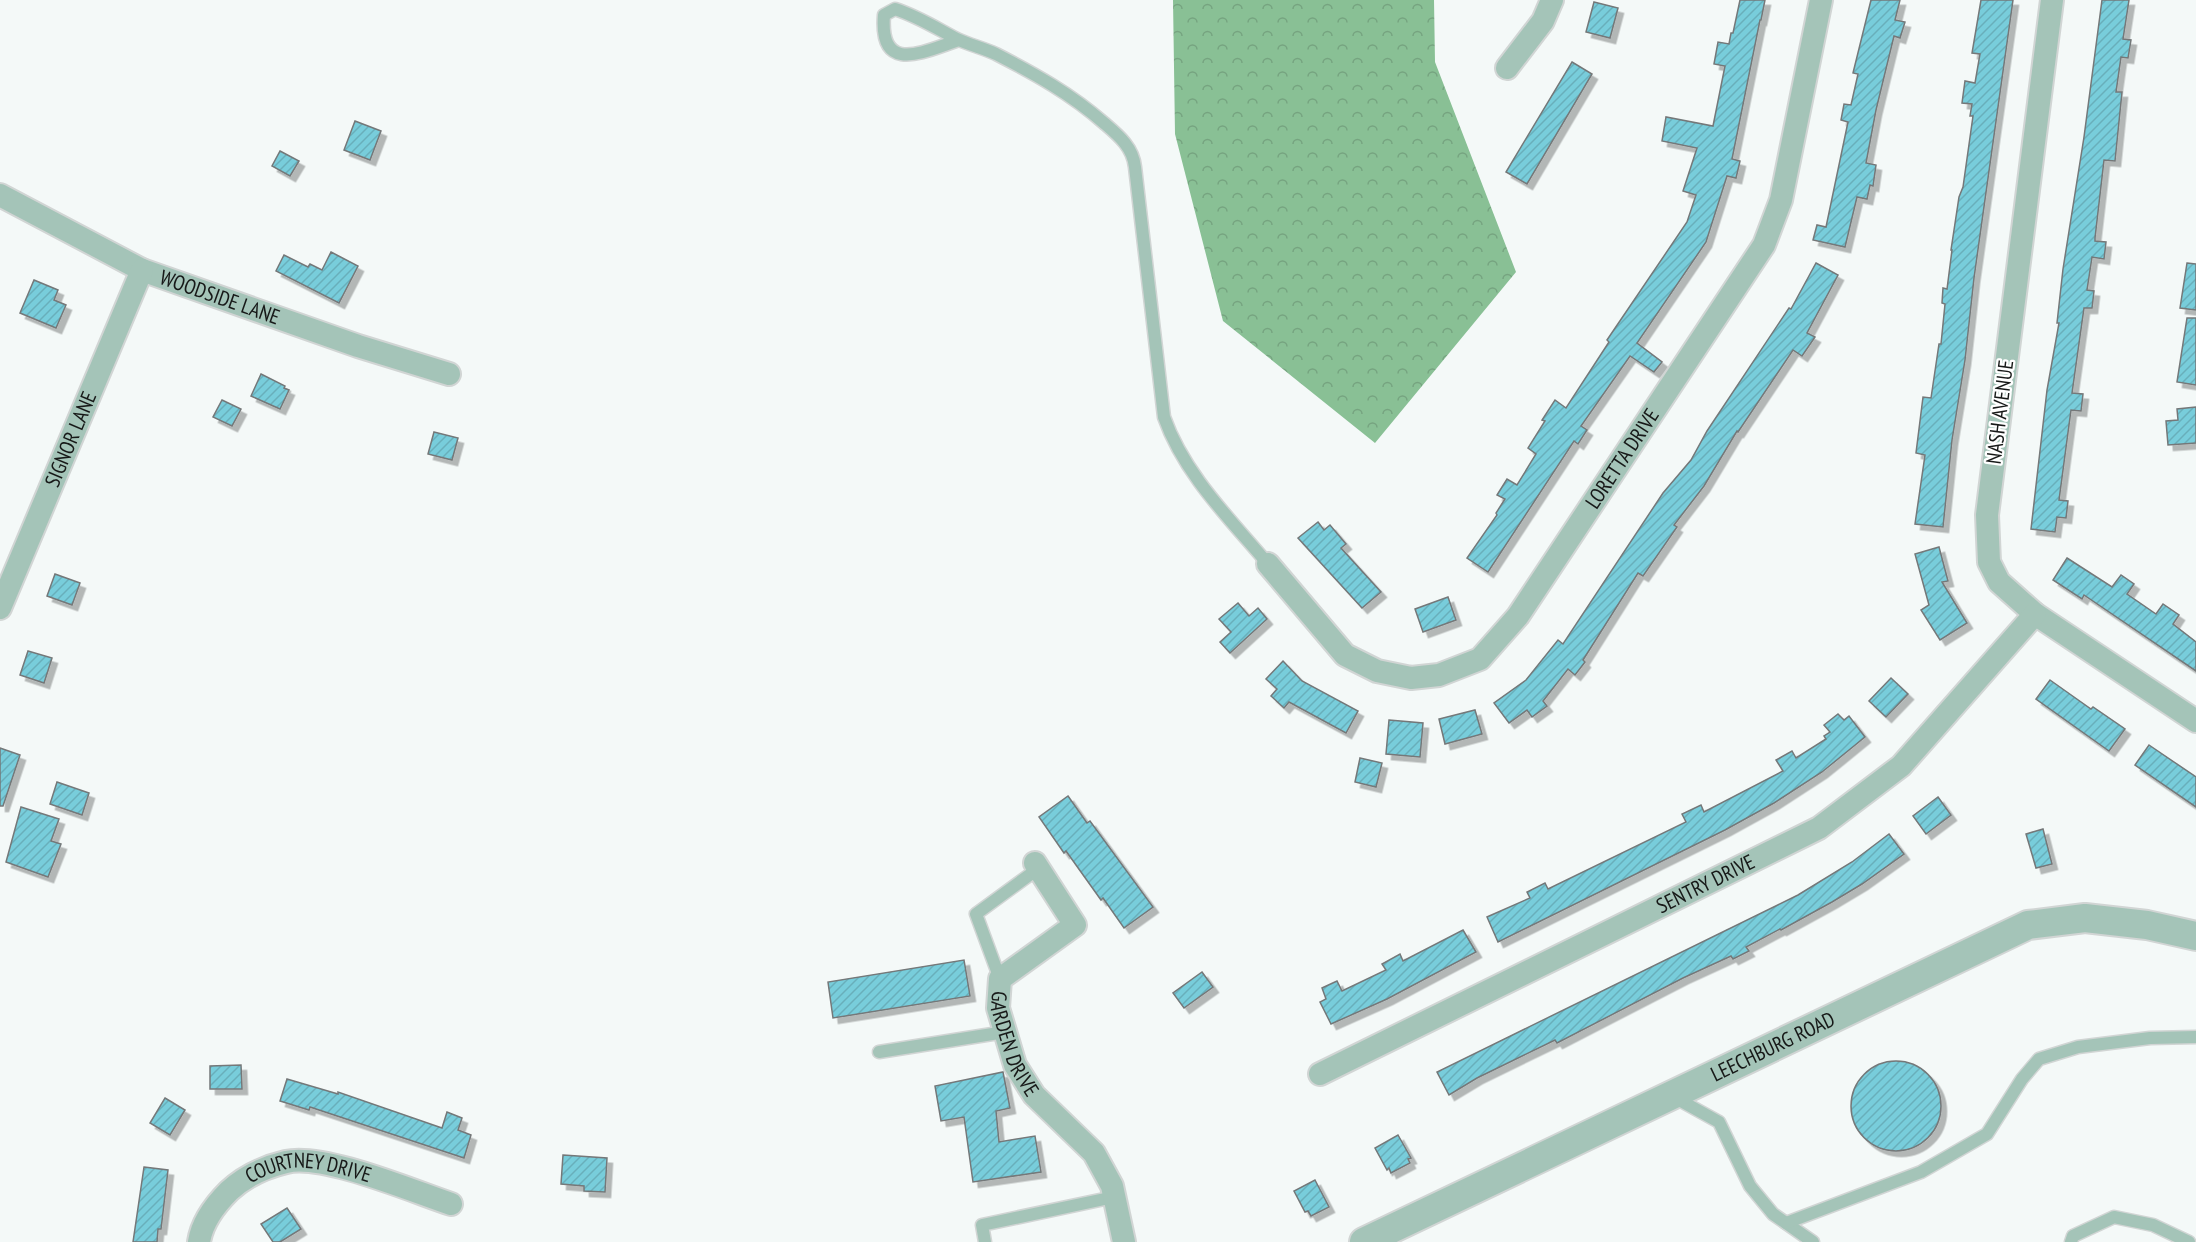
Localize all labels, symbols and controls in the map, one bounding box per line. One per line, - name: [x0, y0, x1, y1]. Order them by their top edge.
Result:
- street label: WOODSIDE LANE: [156, 263, 284, 330]
- street label: NASH AVENUE: [1980, 358, 2019, 465]
- street label: SIGNOR LANE: [38, 387, 102, 491]
- street label: LORETTA DRIVE: [1579, 403, 1665, 514]
- street label: SENTRY DRIVE: [1652, 848, 1759, 919]
- street label: GARDEN DRIVE: [985, 990, 1045, 1101]
- street label: LEECHBURG ROAD: [1706, 1005, 1839, 1088]
- street label: COURTNEY DRIVE: [240, 1147, 375, 1189]

